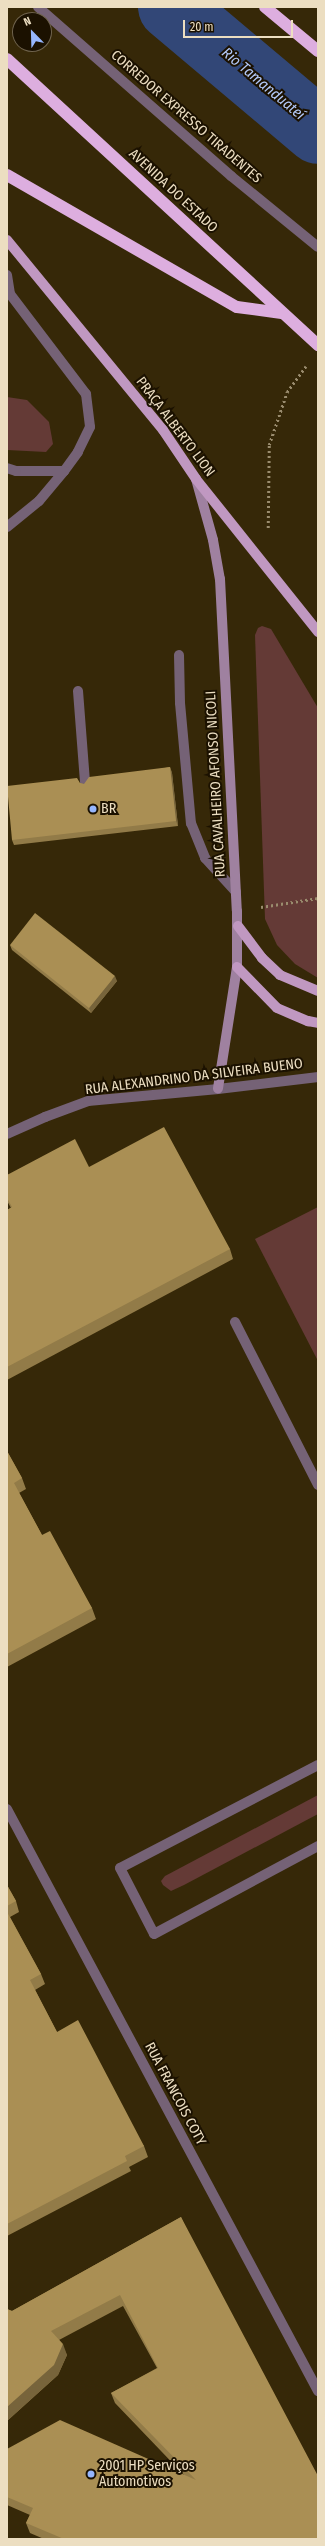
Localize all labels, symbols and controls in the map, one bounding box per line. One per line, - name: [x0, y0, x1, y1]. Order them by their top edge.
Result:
- north arrow: [12, 12, 52, 52]
- scale bar: [185, 12, 295, 38]
- text: N: [22, 14, 33, 29]
- text: 20 m: [190, 20, 214, 34]
- water label: Rio Tamanduateí: [218, 44, 308, 124]
- street label: CORREDOR EXPRESSO TIRADENTES: [107, 47, 265, 187]
- street label: AVENIDA DO ESTADO: [125, 146, 221, 236]
- street label: PRAÇA ALBERTO LION: [132, 374, 218, 480]
- street label: RUA CAVALHEIRO AFONSO NICOLI: [203, 690, 229, 878]
- place label: BR: [101, 801, 116, 817]
- marker: BR: [88, 804, 98, 814]
- street label: RUA ALEXANDRINO DA SILVEIRA BUENO: [84, 1055, 304, 1099]
- street label: RUA FRANCOIS COTY: [141, 2040, 209, 2148]
- place label: 2001 HP Serviços Automotivos: [99, 2458, 195, 2490]
- marker: 2001 HP Serviços Automotivos: [86, 2469, 96, 2479]

